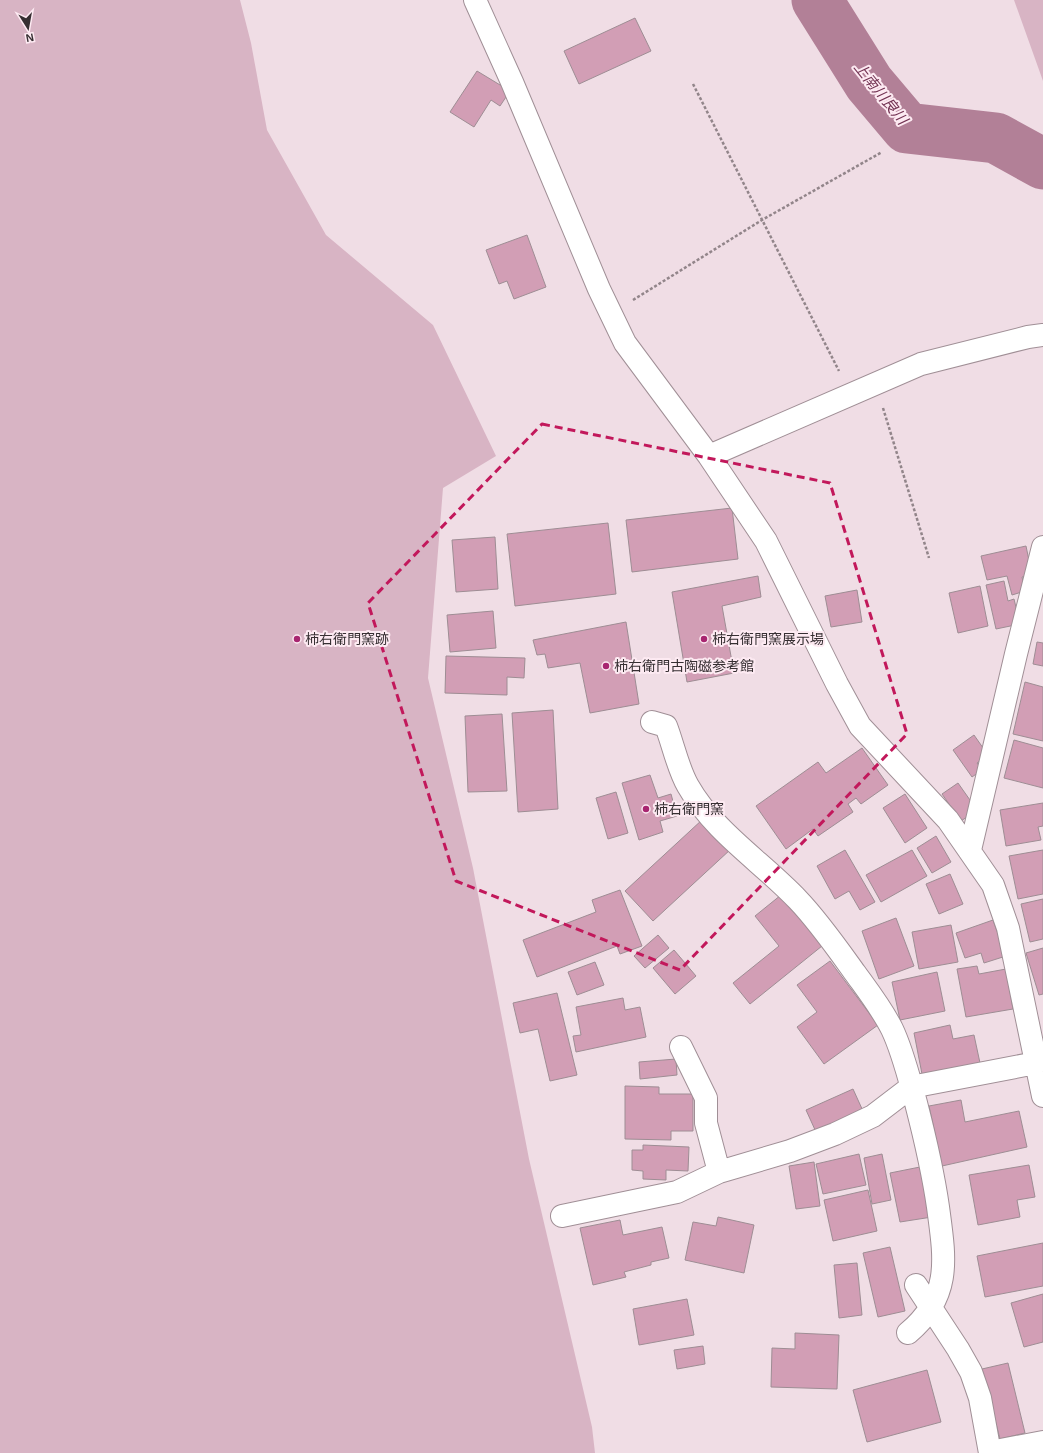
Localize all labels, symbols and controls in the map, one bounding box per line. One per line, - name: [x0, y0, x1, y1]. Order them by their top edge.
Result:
- north arrow: [8, 8, 48, 48]
- text: N: [25, 31, 35, 44]
- water label: 上南川良川: [851, 59, 912, 129]
- place label: 柿右衛門窯跡: [305, 631, 389, 647]
- place label: 柿右衛門窯展示場: [712, 631, 824, 647]
- marker: 柿右衛門窯跡: [292, 634, 302, 644]
- marker: 柿右衛門窯展示場: [699, 634, 709, 644]
- place label: 柿右衛門古陶磁参考館: [614, 658, 754, 674]
- marker: 柿右衛門古陶磁参考館: [601, 661, 611, 671]
- place label: 柿右衛門窯: [654, 801, 724, 817]
- marker: 柿右衛門窯: [641, 804, 651, 814]

